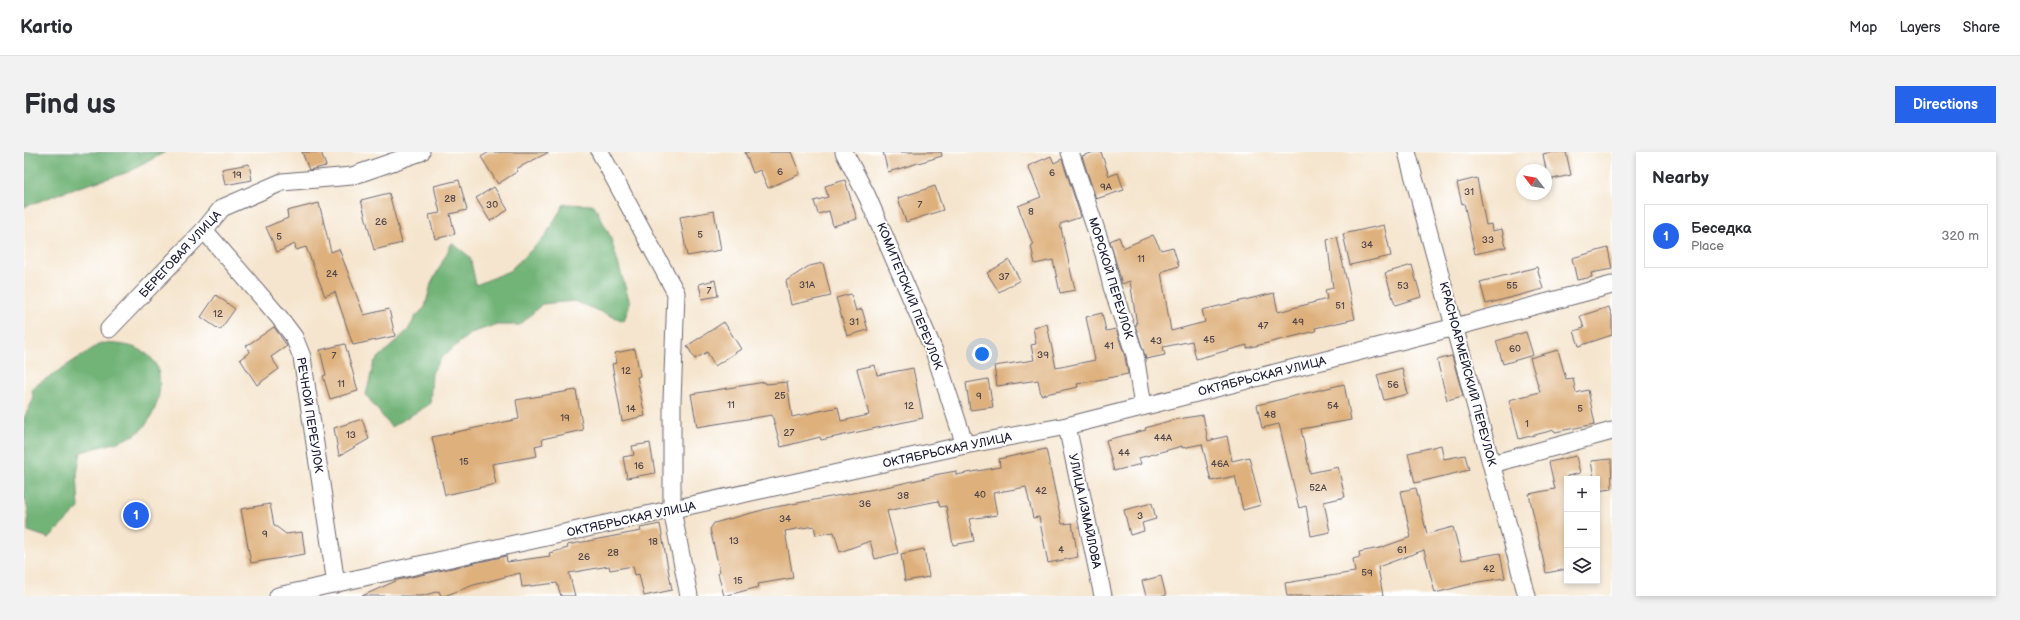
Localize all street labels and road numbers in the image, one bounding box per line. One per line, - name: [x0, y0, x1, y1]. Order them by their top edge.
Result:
- street label: БЕРЕГОВАЯ УЛИЦА: [136, 207, 225, 301]
- street label: МОРСКОЙ ПЕРЕУЛОК: [1085, 215, 1136, 341]
- street label: КОМИТЕТСКИЙ ПЕРЕУЛОК: [873, 221, 946, 372]
- street label: КРАСНОАРМЕЙСКИЙ ПЕРЕУЛОК: [1436, 280, 1499, 468]
- street label: ОКТЯБРЬСКАЯ УЛИЦА: [1197, 353, 1328, 400]
- street label: РЕЧНОЙ ПЕРЕУЛОК: [293, 356, 326, 474]
- street label: ОКТЯБРЬСКАЯ УЛИЦА: [881, 429, 1014, 471]
- street label: УЛИЦА ИЗМАЙЛОВА: [1065, 452, 1104, 571]
- street label: ОКТЯБРЬСКАЯ УЛИЦА: [565, 498, 698, 540]

